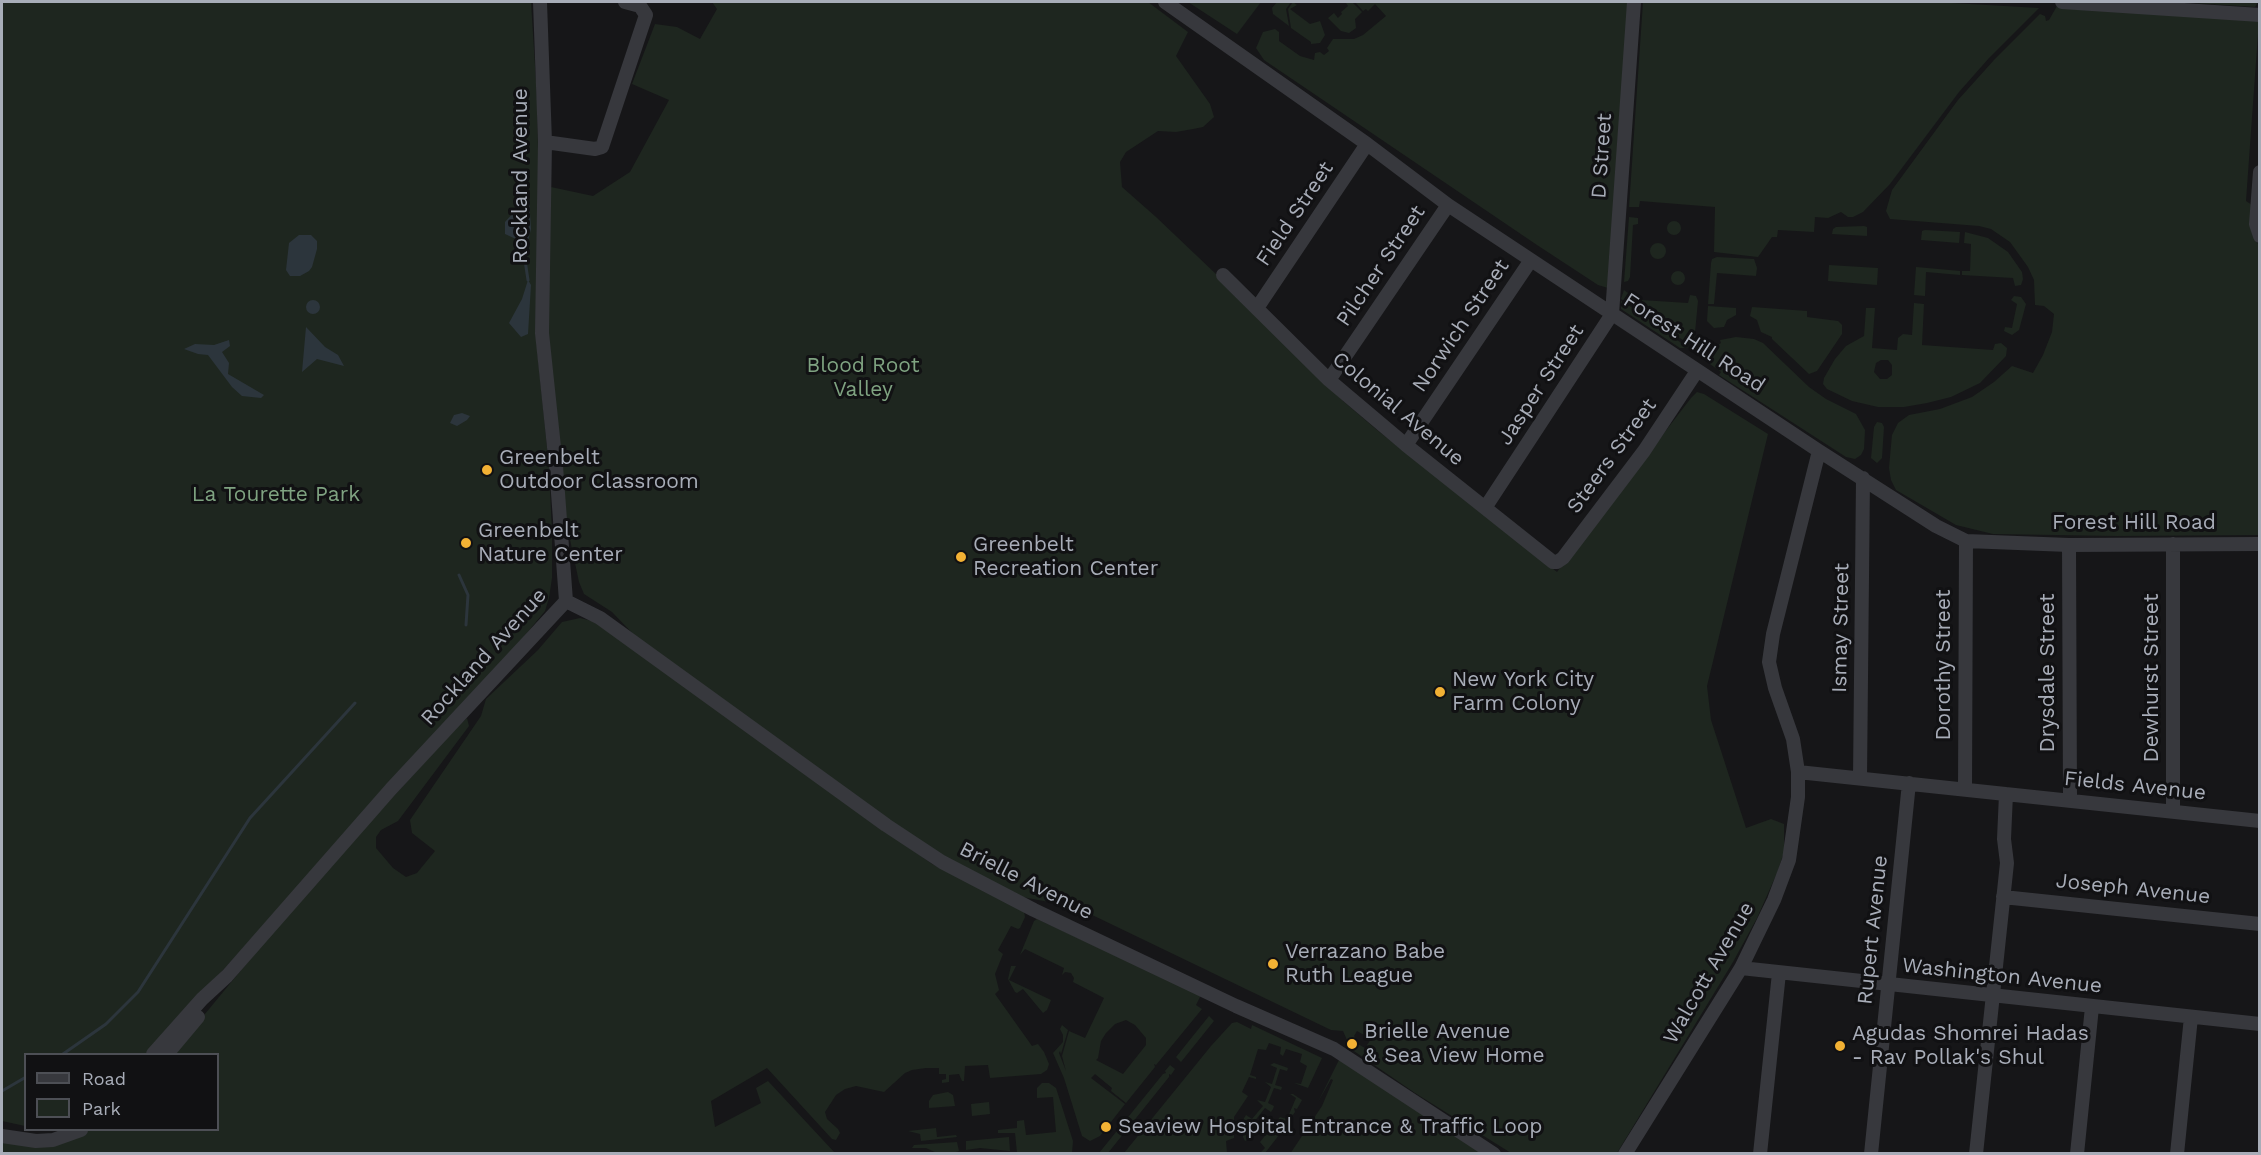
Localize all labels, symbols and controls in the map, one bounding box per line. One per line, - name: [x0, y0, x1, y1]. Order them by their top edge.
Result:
- street label: Rockland Avenue: [508, 88, 534, 264]
- street label: D Street: [1586, 112, 1618, 200]
- street label: Field Street: [1251, 157, 1339, 271]
- street label: Pilcher Street: [1331, 201, 1431, 331]
- street label: Norwich Street: [1407, 255, 1515, 397]
- street label: Forest Hill Road: [1618, 288, 1770, 398]
- street label: Jasper Street: [1493, 320, 1589, 450]
- street label: Colonial Avenue: [1327, 347, 1469, 471]
- park label: Blood Root Valley: [806, 353, 920, 403]
- street label: Steers Street: [1562, 394, 1662, 518]
- place label: Greenbelt Outdoor Classroom: [499, 445, 699, 495]
- marker: Greenbelt Outdoor Classroom: [480, 463, 494, 477]
- park label: La Tourette Park: [192, 482, 360, 508]
- street label: Forest Hill Road: [2052, 510, 2216, 536]
- place label: Greenbelt Nature Center: [478, 518, 623, 568]
- place label: Greenbelt Recreation Center: [973, 532, 1158, 582]
- marker: Greenbelt Nature Center: [459, 536, 473, 550]
- marker: Greenbelt Recreation Center: [954, 550, 968, 564]
- street label: Ismay Street: [1827, 563, 1855, 693]
- street label: Rockland Avenue: [416, 583, 552, 731]
- street label: Dorothy Street: [1931, 589, 1957, 741]
- street label: Drysdale Street: [2035, 593, 2061, 753]
- street label: Dewhurst Street: [2139, 594, 2165, 762]
- place label: New York City Farm Colony: [1452, 667, 1594, 717]
- marker: New York City Farm Colony: [1433, 685, 1447, 699]
- street label: Fields Avenue: [2063, 766, 2207, 806]
- street label: Brielle Avenue: [955, 837, 1097, 925]
- street label: Rupert Avenue: [1853, 854, 1893, 1006]
- street label: Joseph Avenue: [2055, 868, 2211, 910]
- street label: Walcott Avenue: [1658, 898, 1760, 1048]
- place label: Verrazano Babe Ruth League: [1285, 939, 1445, 989]
- street label: Washington Avenue: [1901, 953, 2103, 999]
- marker: Verrazano Babe Ruth League: [1266, 957, 1280, 971]
- place label: Brielle Avenue & Sea View Home: [1364, 1019, 1545, 1069]
- place label: Agudas Shomrei Hadas - Rav Pollak's Shul: [1852, 1021, 2089, 1071]
- marker: Brielle Avenue & Sea View Home: [1345, 1037, 1359, 1051]
- marker: Agudas Shomrei Hadas - Rav Pollak's Shul: [1833, 1039, 1847, 1053]
- legend: [24, 1053, 219, 1131]
- text: Road: [82, 1068, 126, 1089]
- text: Park: [82, 1098, 121, 1119]
- place label: Seaview Hospital Entrance & Traffic Loop: [1118, 1114, 1543, 1140]
- marker: Seaview Hospital Entrance & Traffic Loop: [1099, 1120, 1113, 1134]

